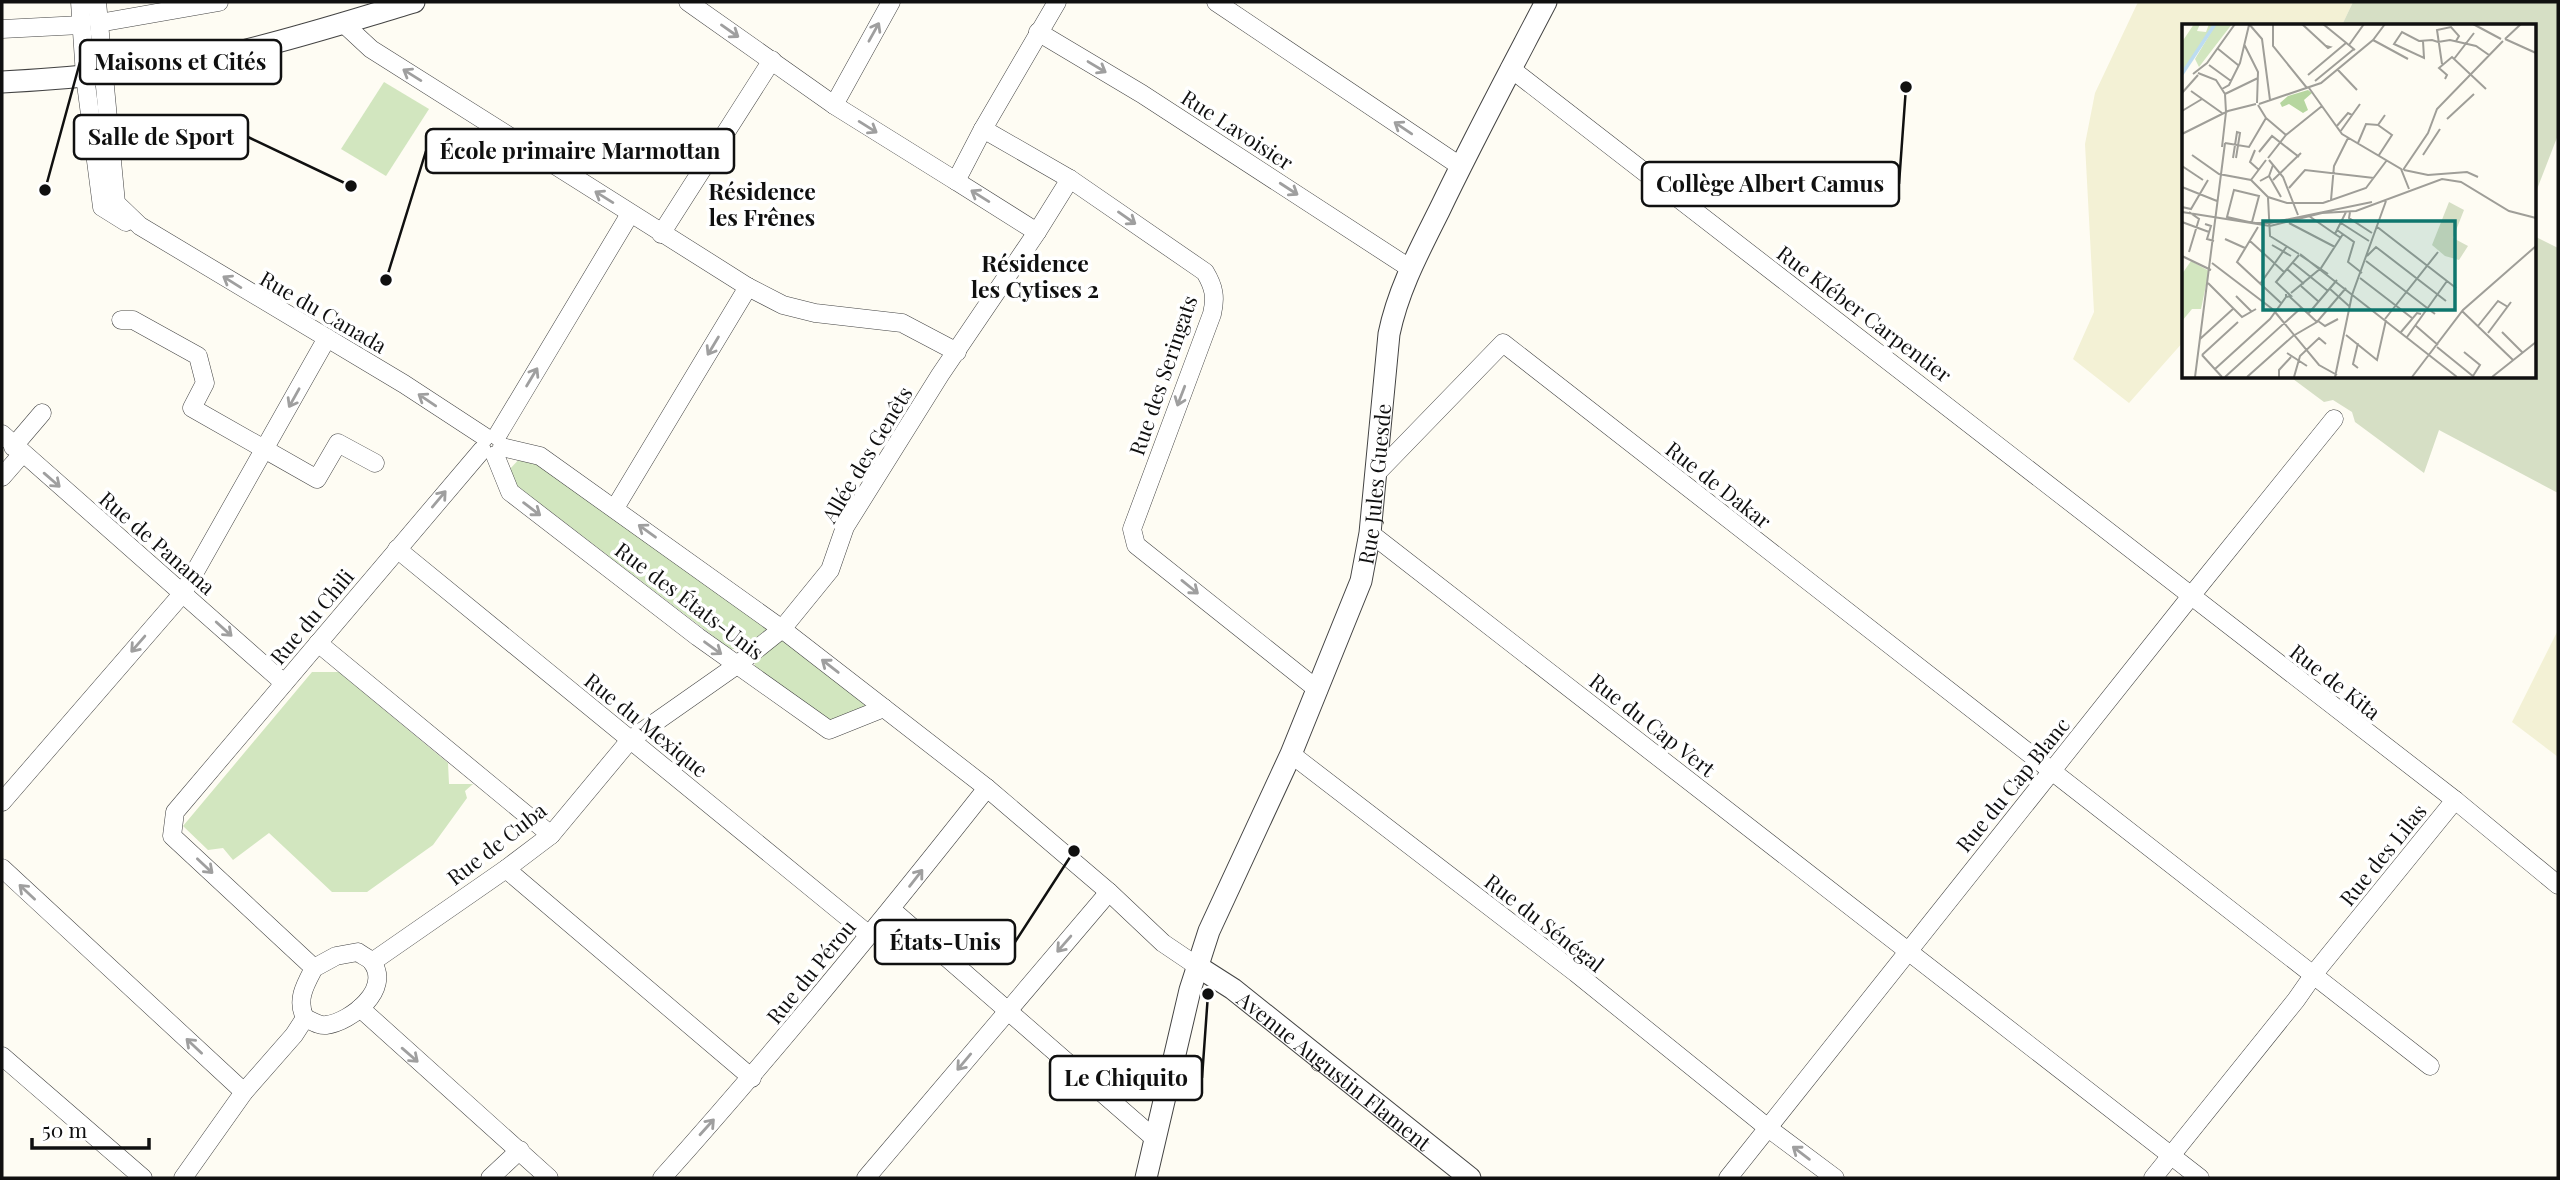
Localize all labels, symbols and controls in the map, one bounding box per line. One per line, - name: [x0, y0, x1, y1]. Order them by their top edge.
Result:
- one-way arrow: [868, 22, 881, 43]
- one-way arrow: [720, 24, 739, 38]
- inset map: [2182, 24, 2536, 378]
- callout: Maisons et Cités: [80, 40, 281, 84]
- text: Maisons et Cités: [94, 45, 266, 76]
- one-way arrow: [1087, 60, 1107, 74]
- one-way arrow: [403, 67, 422, 82]
- street label: Rue Lavoisier: [1177, 83, 1300, 176]
- callout: Salle de Sport: [74, 115, 248, 159]
- text: Salle de Sport: [88, 120, 235, 151]
- one-way arrow: [858, 120, 878, 134]
- one-way arrow: [1394, 121, 1413, 135]
- callout: École primaire Marmottan: [426, 129, 734, 173]
- text: École primaire Marmottan: [440, 134, 720, 165]
- callout: Collège Albert Camus: [1642, 162, 1899, 206]
- text: Collège Albert Camus: [1656, 167, 1884, 198]
- district label: Résidence les Frênes: [708, 175, 816, 232]
- one-way arrow: [1279, 182, 1298, 196]
- one-way arrow: [970, 188, 990, 202]
- one-way arrow: [594, 190, 614, 204]
- one-way arrow: [1116, 211, 1136, 225]
- street label: Rue Kléber Carpentier: [1772, 238, 1958, 388]
- district label: Résidence les Cytises 2: [971, 247, 1099, 304]
- street label: Rue du Canada: [256, 263, 393, 359]
- one-way arrow: [223, 275, 243, 289]
- street label: Rue des Seringats: [1122, 291, 1202, 459]
- one-way arrow: [705, 335, 719, 355]
- one-way arrow: [525, 368, 539, 388]
- street label: Allée des Genêts: [814, 381, 918, 528]
- one-way arrow: [1174, 384, 1186, 406]
- one-way arrow: [286, 388, 300, 408]
- one-way arrow: [418, 392, 438, 406]
- street label: Rue Jules Guesde: [1350, 402, 1396, 566]
- street label: Rue de Dakar: [1661, 434, 1778, 534]
- one-way arrow: [43, 472, 61, 488]
- street label: Rue de Panama: [94, 484, 222, 600]
- one-way arrow: [431, 491, 447, 509]
- one-way arrow: [523, 502, 541, 517]
- one-way arrow: [638, 524, 657, 539]
- street label: Rue des États-Unis: [610, 535, 770, 665]
- street label: Rue du Chili: [263, 562, 359, 670]
- one-way arrow: [1180, 579, 1198, 594]
- one-way arrow: [215, 621, 232, 638]
- one-way arrow: [130, 635, 146, 653]
- street label: Rue de Kita: [2285, 637, 2387, 725]
- one-way arrow: [703, 640, 722, 655]
- one-way arrow: [821, 659, 839, 674]
- street label: Rue du Mexique: [579, 666, 715, 782]
- street label: Rue du Cap Vert: [1584, 666, 1722, 782]
- street label: Rue du Cap Blanc: [1949, 711, 2075, 857]
- street label: Rue de Cuba: [441, 795, 552, 891]
- street label: Rue des Lilas: [2332, 797, 2432, 911]
- one-way arrow: [196, 858, 214, 874]
- street label: Rue du Sénégal: [1480, 867, 1610, 977]
- one-way arrow: [908, 869, 924, 887]
- one-way arrow: [19, 883, 36, 900]
- street label: Rue du Pérou: [759, 913, 861, 1029]
- callout: États-Unis: [875, 920, 1015, 964]
- text: États-Unis: [889, 925, 1001, 956]
- one-way arrow: [1056, 935, 1072, 953]
- street label: Avenue Augustin Flament: [1231, 984, 1438, 1156]
- one-way arrow: [185, 1038, 203, 1054]
- one-way arrow: [401, 1047, 419, 1063]
- one-way arrow: [956, 1053, 972, 1071]
- callout: Le Chiquito: [1050, 1056, 1202, 1100]
- text: Le Chiquito: [1064, 1061, 1188, 1092]
- scale bar: [32, 1106, 149, 1150]
- text: 50 m: [42, 1115, 88, 1143]
- one-way arrow: [699, 1119, 715, 1137]
- one-way arrow: [1792, 1146, 1811, 1161]

